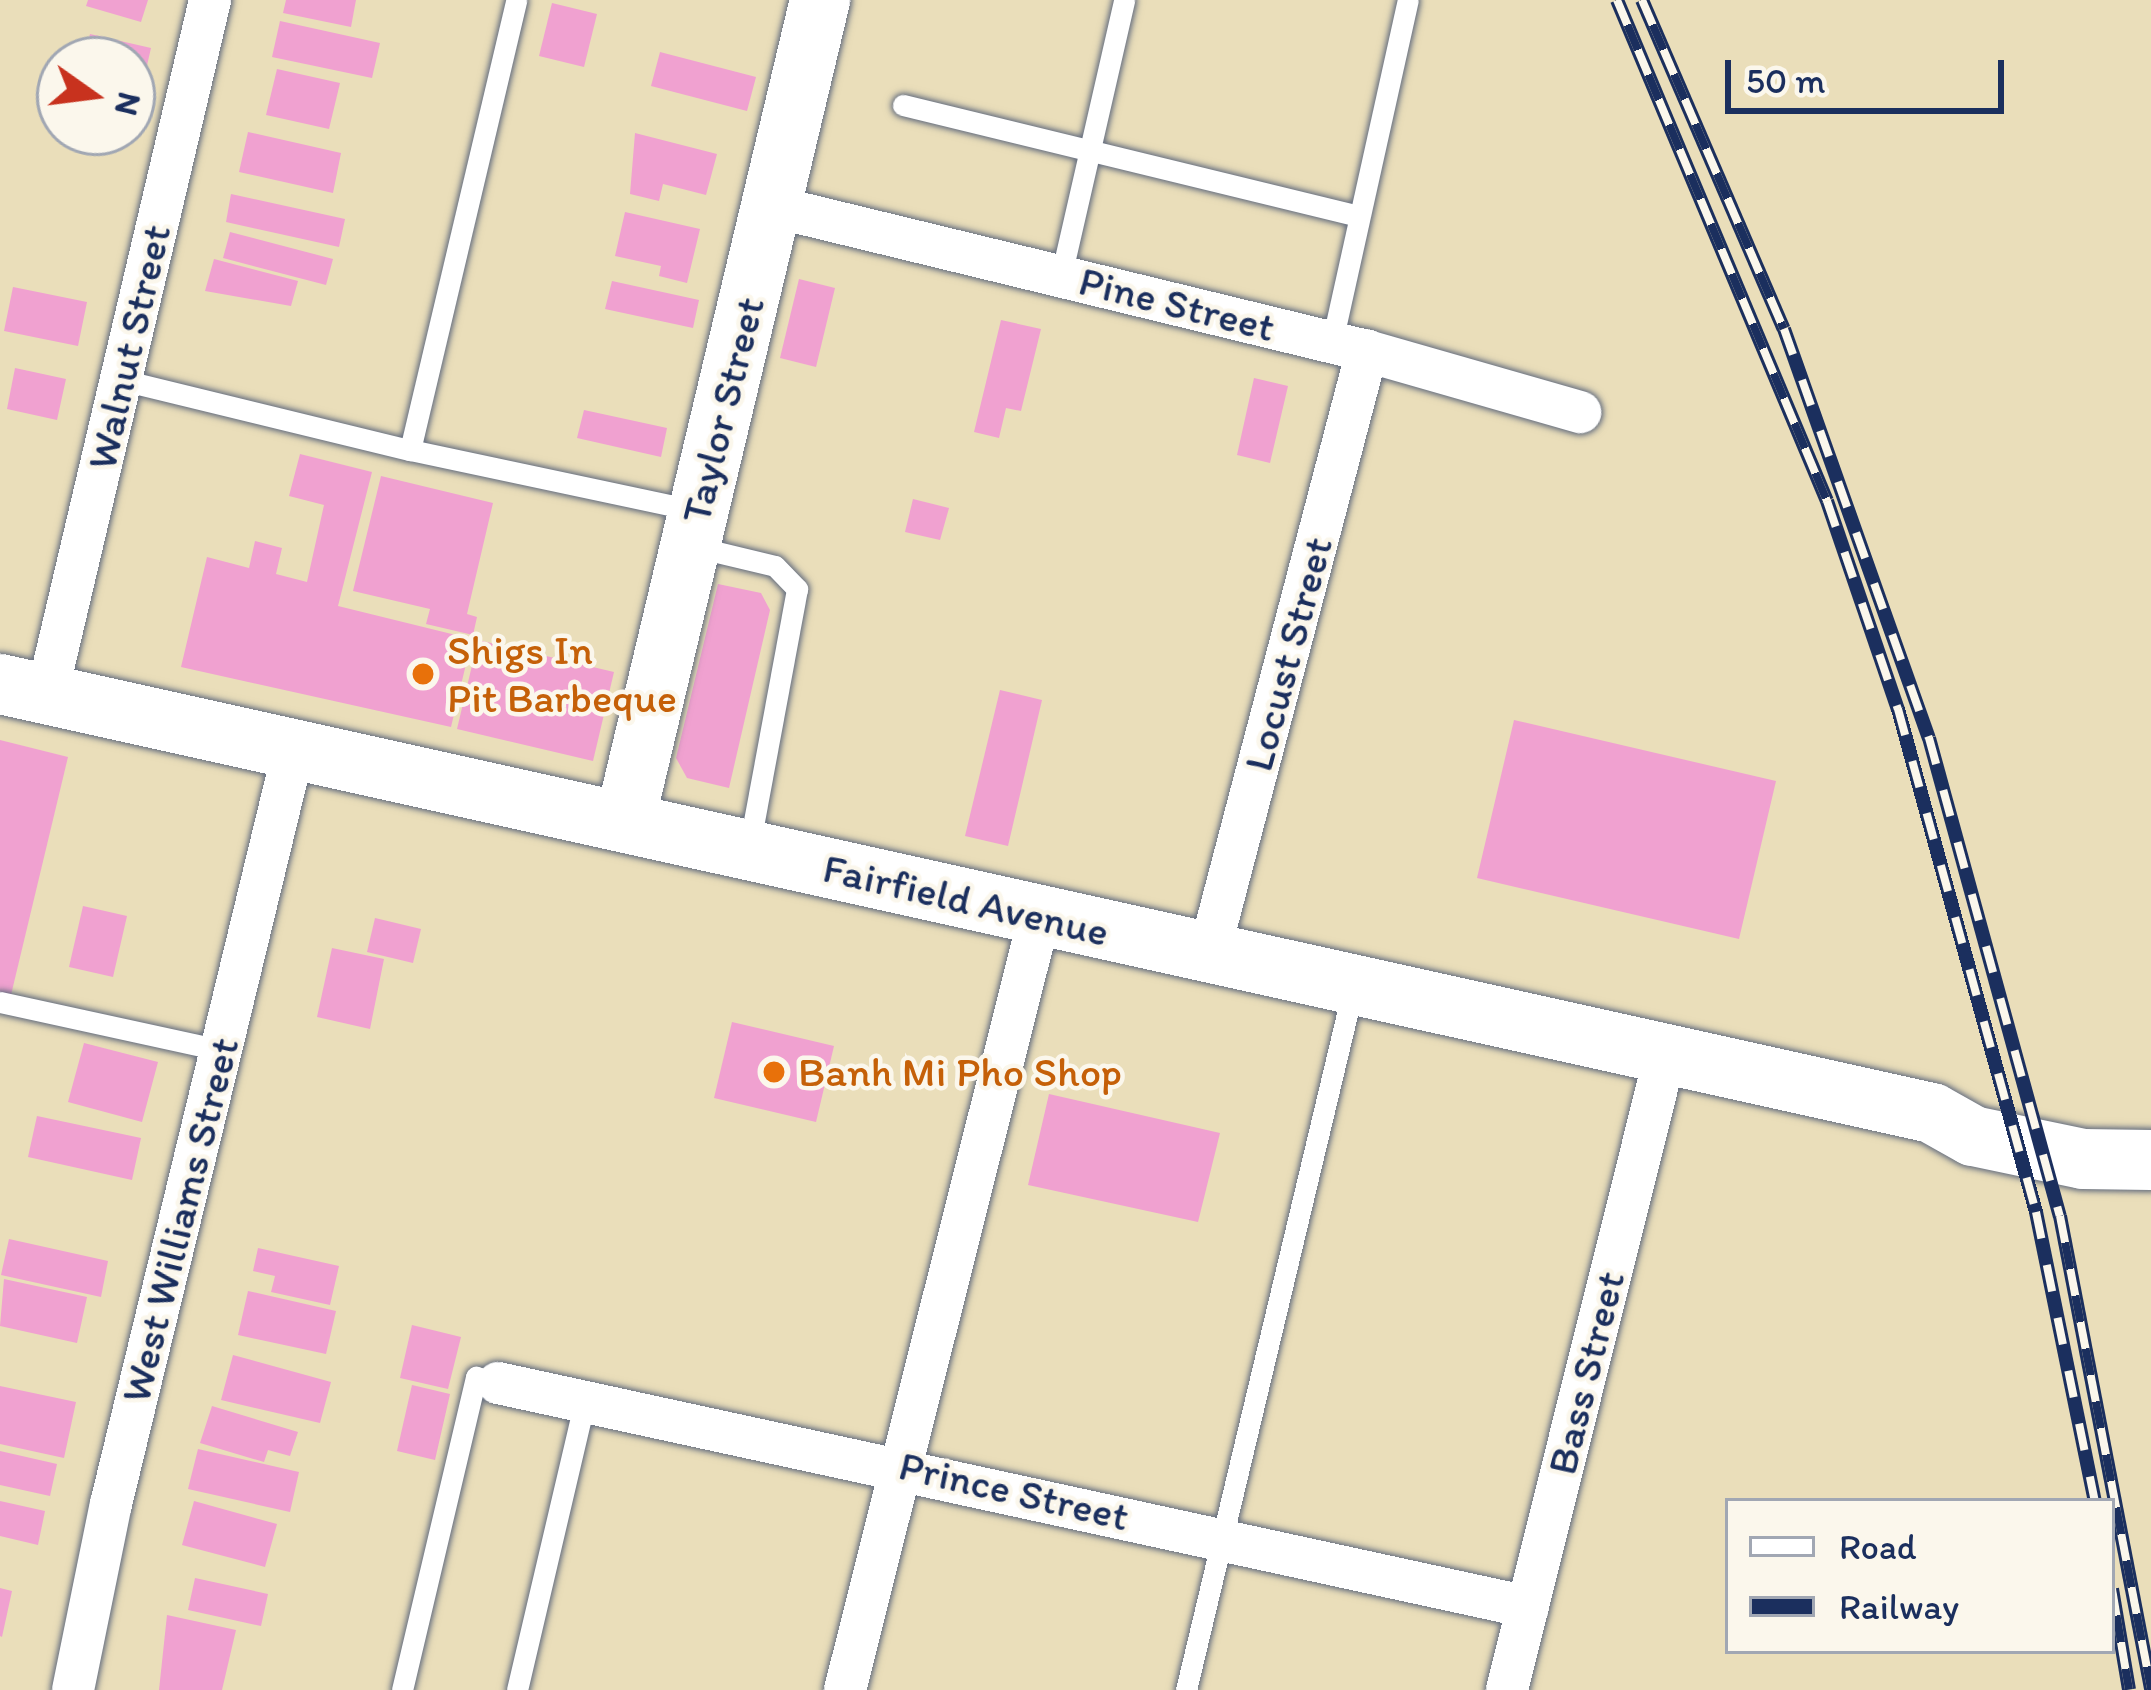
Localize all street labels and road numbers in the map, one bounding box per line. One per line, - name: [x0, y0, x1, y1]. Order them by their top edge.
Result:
- street label: Walnut Street: [76, 220, 182, 474]
- street label: Pine Street: [1074, 255, 1280, 353]
- street label: Taylor Street: [671, 292, 775, 528]
- street label: Locust Street: [1233, 531, 1343, 777]
- street label: Fairfield Avenue: [818, 843, 1114, 957]
- street label: West Williams Street: [110, 1032, 250, 1408]
- street label: Bass Street: [1537, 1267, 1635, 1479]
- street label: Prince Street: [894, 1440, 1134, 1542]

